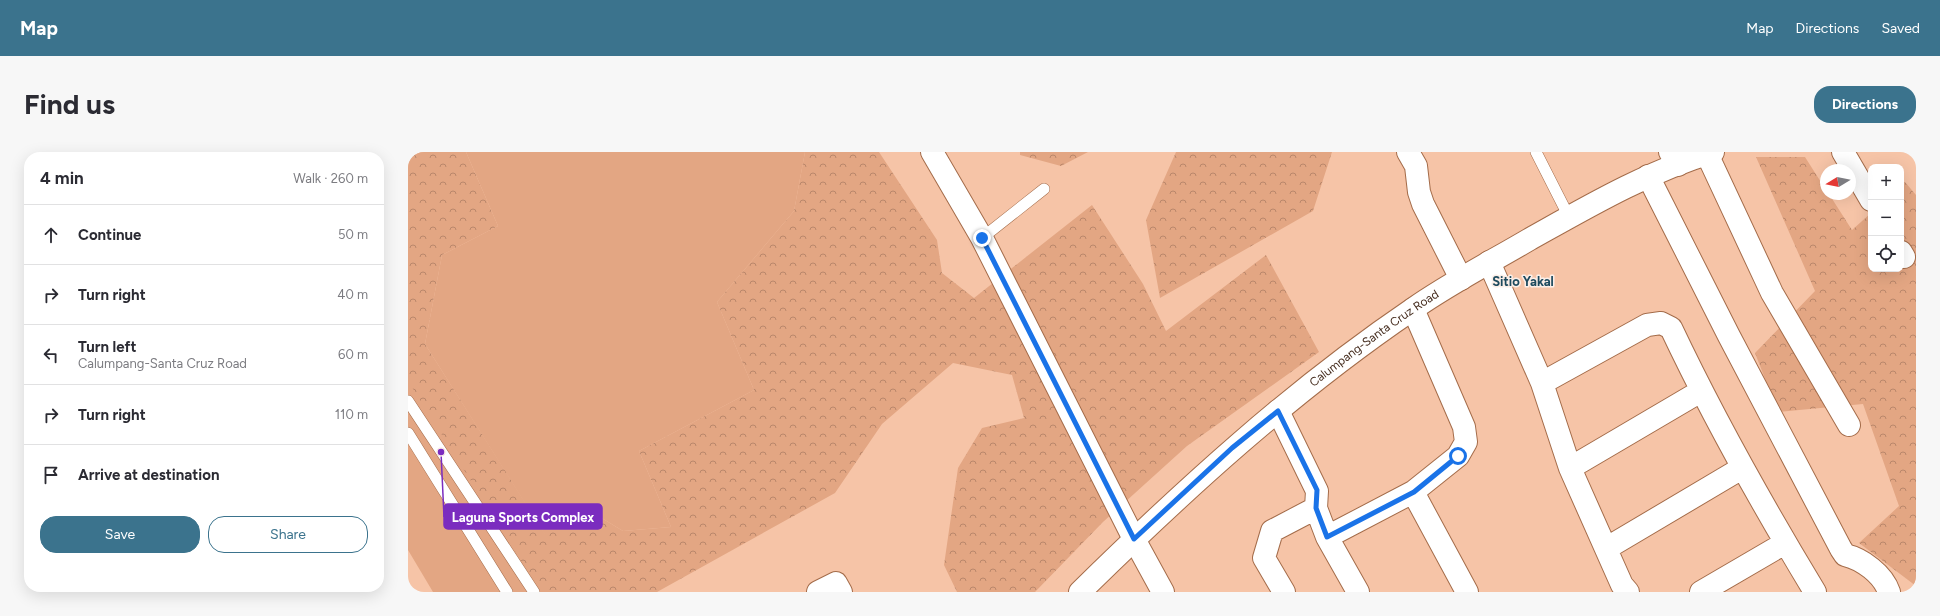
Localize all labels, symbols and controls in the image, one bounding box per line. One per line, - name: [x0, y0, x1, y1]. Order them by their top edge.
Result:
- text: Map: [20, 17, 58, 40]
- text: Map: [1746, 20, 1774, 37]
- text: Directions: [1796, 20, 1859, 37]
- text: Saved: [1881, 20, 1920, 37]
- button: Directions: [1814, 86, 1916, 123]
- text: Find us: [24, 87, 115, 121]
- north arrow: [1820, 164, 1856, 200]
- map controls: [1868, 164, 1904, 272]
- button: +: [1868, 164, 1904, 200]
- text: 4 min: [40, 168, 84, 188]
- text: Walk · 260 m: [293, 171, 368, 186]
- button: −: [1868, 200, 1904, 236]
- icon: ahead: [40, 224, 62, 246]
- text: Continue: [78, 226, 141, 244]
- text: 50 m: [338, 227, 368, 242]
- route end: [973, 229, 991, 247]
- button: locate: [1868, 236, 1904, 272]
- district label: Sitio Yakal: [1492, 274, 1554, 289]
- icon: right: [40, 284, 62, 306]
- text: Turn right: [78, 286, 146, 304]
- text: 40 m: [337, 287, 368, 302]
- street label: Calumpang-Santa Cruz Road: [1307, 287, 1441, 390]
- text: Turn left: [78, 338, 136, 356]
- icon: left: [40, 344, 62, 366]
- text: 60 m: [338, 347, 368, 362]
- text: Calumpang-Santa Cruz Road: [78, 356, 247, 371]
- icon: right: [40, 404, 62, 426]
- text: Turn right: [78, 406, 146, 424]
- text: 110 m: [335, 407, 368, 422]
- route start: [1449, 447, 1467, 465]
- icon: arrive: [40, 464, 62, 486]
- text: Arrive at destination: [78, 466, 219, 484]
- callout: Laguna Sports Complex: [444, 504, 602, 529]
- text: Laguna Sports Complex: [452, 510, 594, 525]
- button: Save: [40, 516, 200, 553]
- button: Share: [208, 516, 368, 553]

